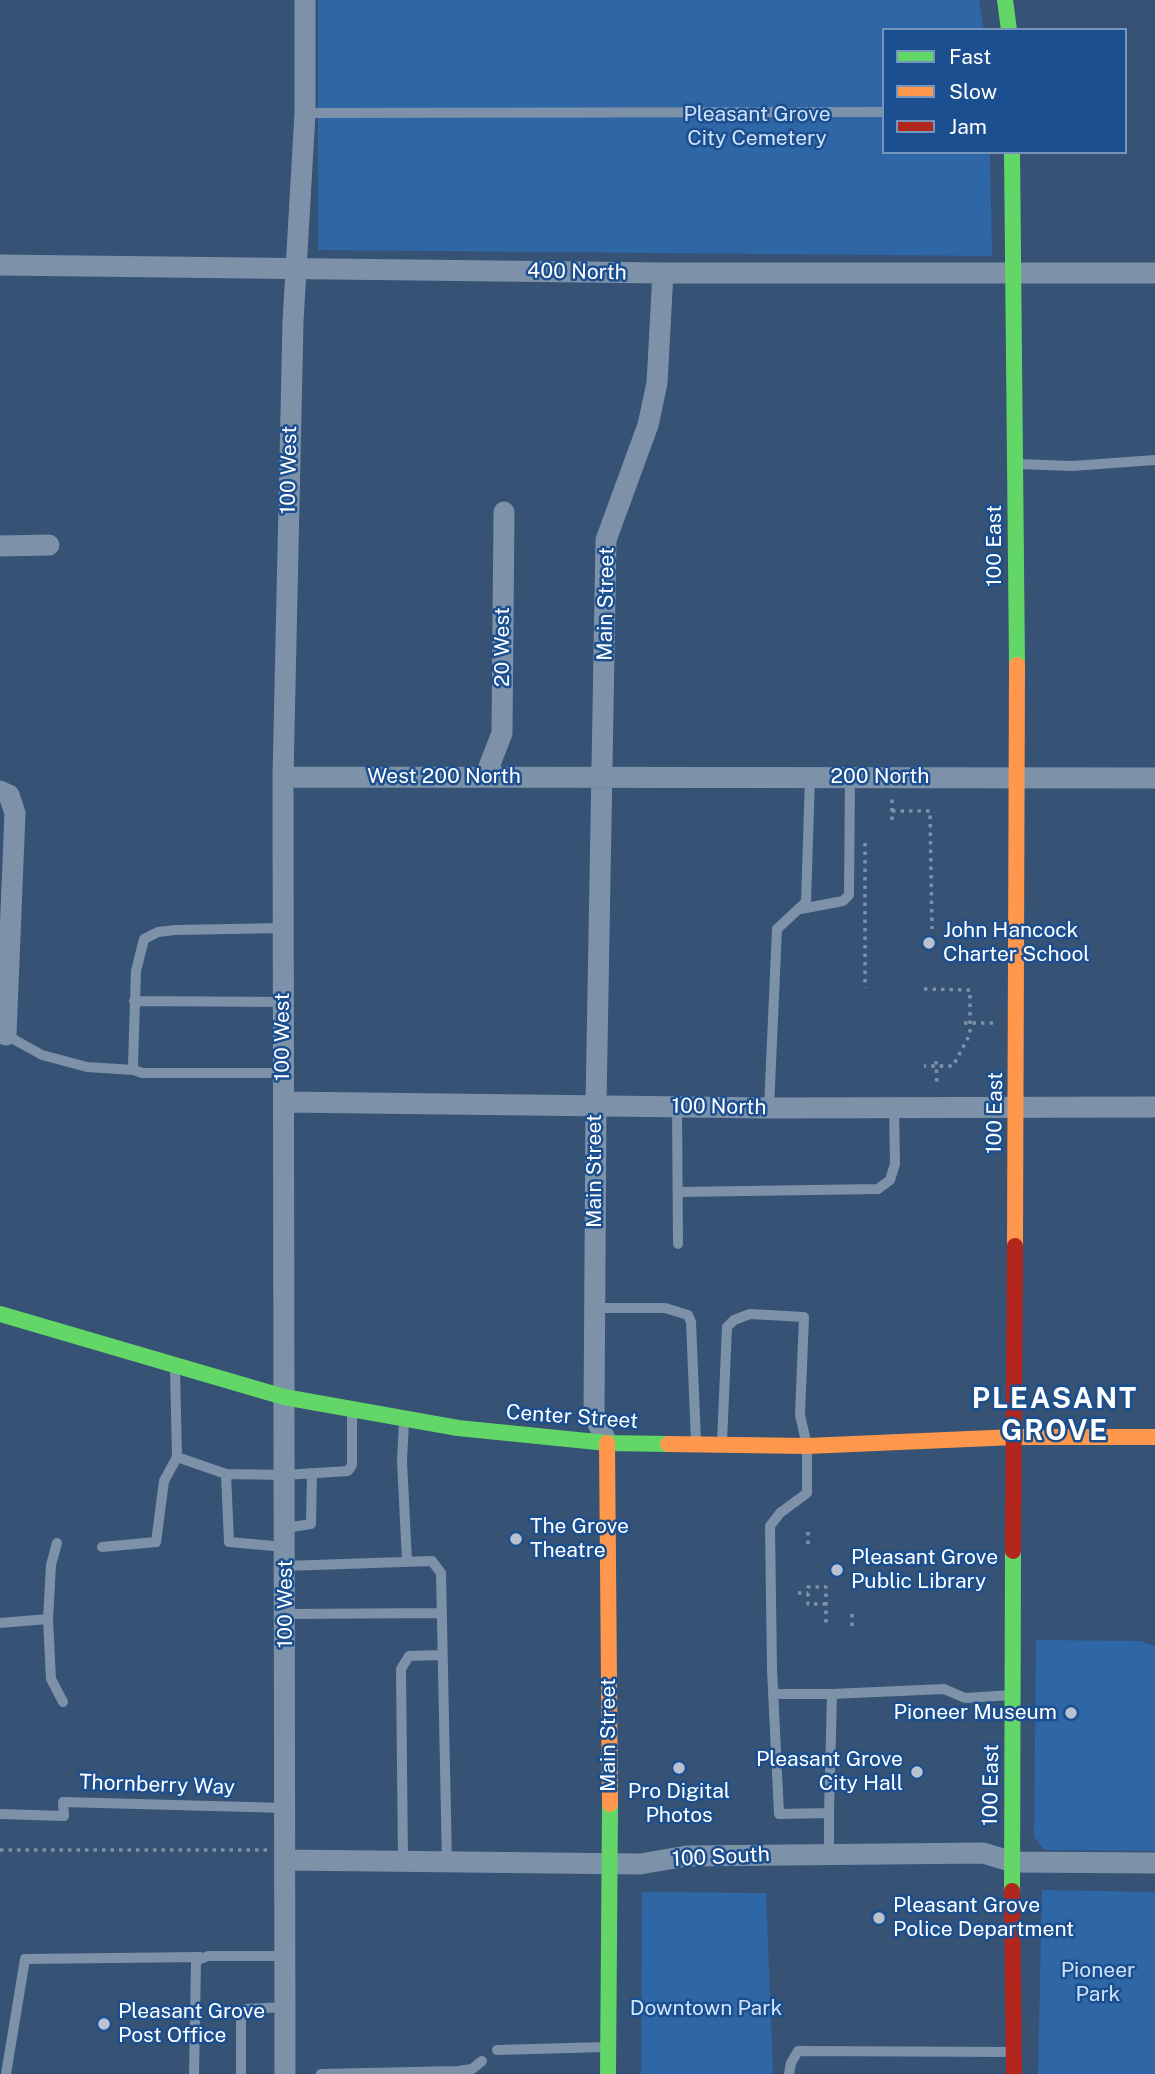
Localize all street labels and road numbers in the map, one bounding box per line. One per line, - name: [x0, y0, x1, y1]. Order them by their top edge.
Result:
- street label: 400 North: [527, 259, 627, 285]
- street label: 100 West: [276, 425, 302, 515]
- street label: 100 East: [982, 505, 1008, 587]
- street label: Main Street: [592, 547, 620, 661]
- street label: 20 West: [490, 607, 516, 687]
- street label: West 200 North: [367, 764, 521, 790]
- street label: 200 North: [831, 764, 929, 790]
- street label: 100 West: [270, 993, 296, 1081]
- street label: 100 East: [982, 1072, 1008, 1154]
- street label: 100 North: [671, 1094, 767, 1120]
- street label: Main Street: [582, 1114, 608, 1228]
- street label: Center Street: [505, 1400, 639, 1434]
- street label: 100 West: [273, 1560, 299, 1648]
- street label: Main Street: [596, 1678, 622, 1792]
- street label: 100 East: [978, 1744, 1004, 1826]
- street label: Thornberry Way: [79, 1770, 235, 1800]
- street label: 100 South: [672, 1842, 770, 1872]

